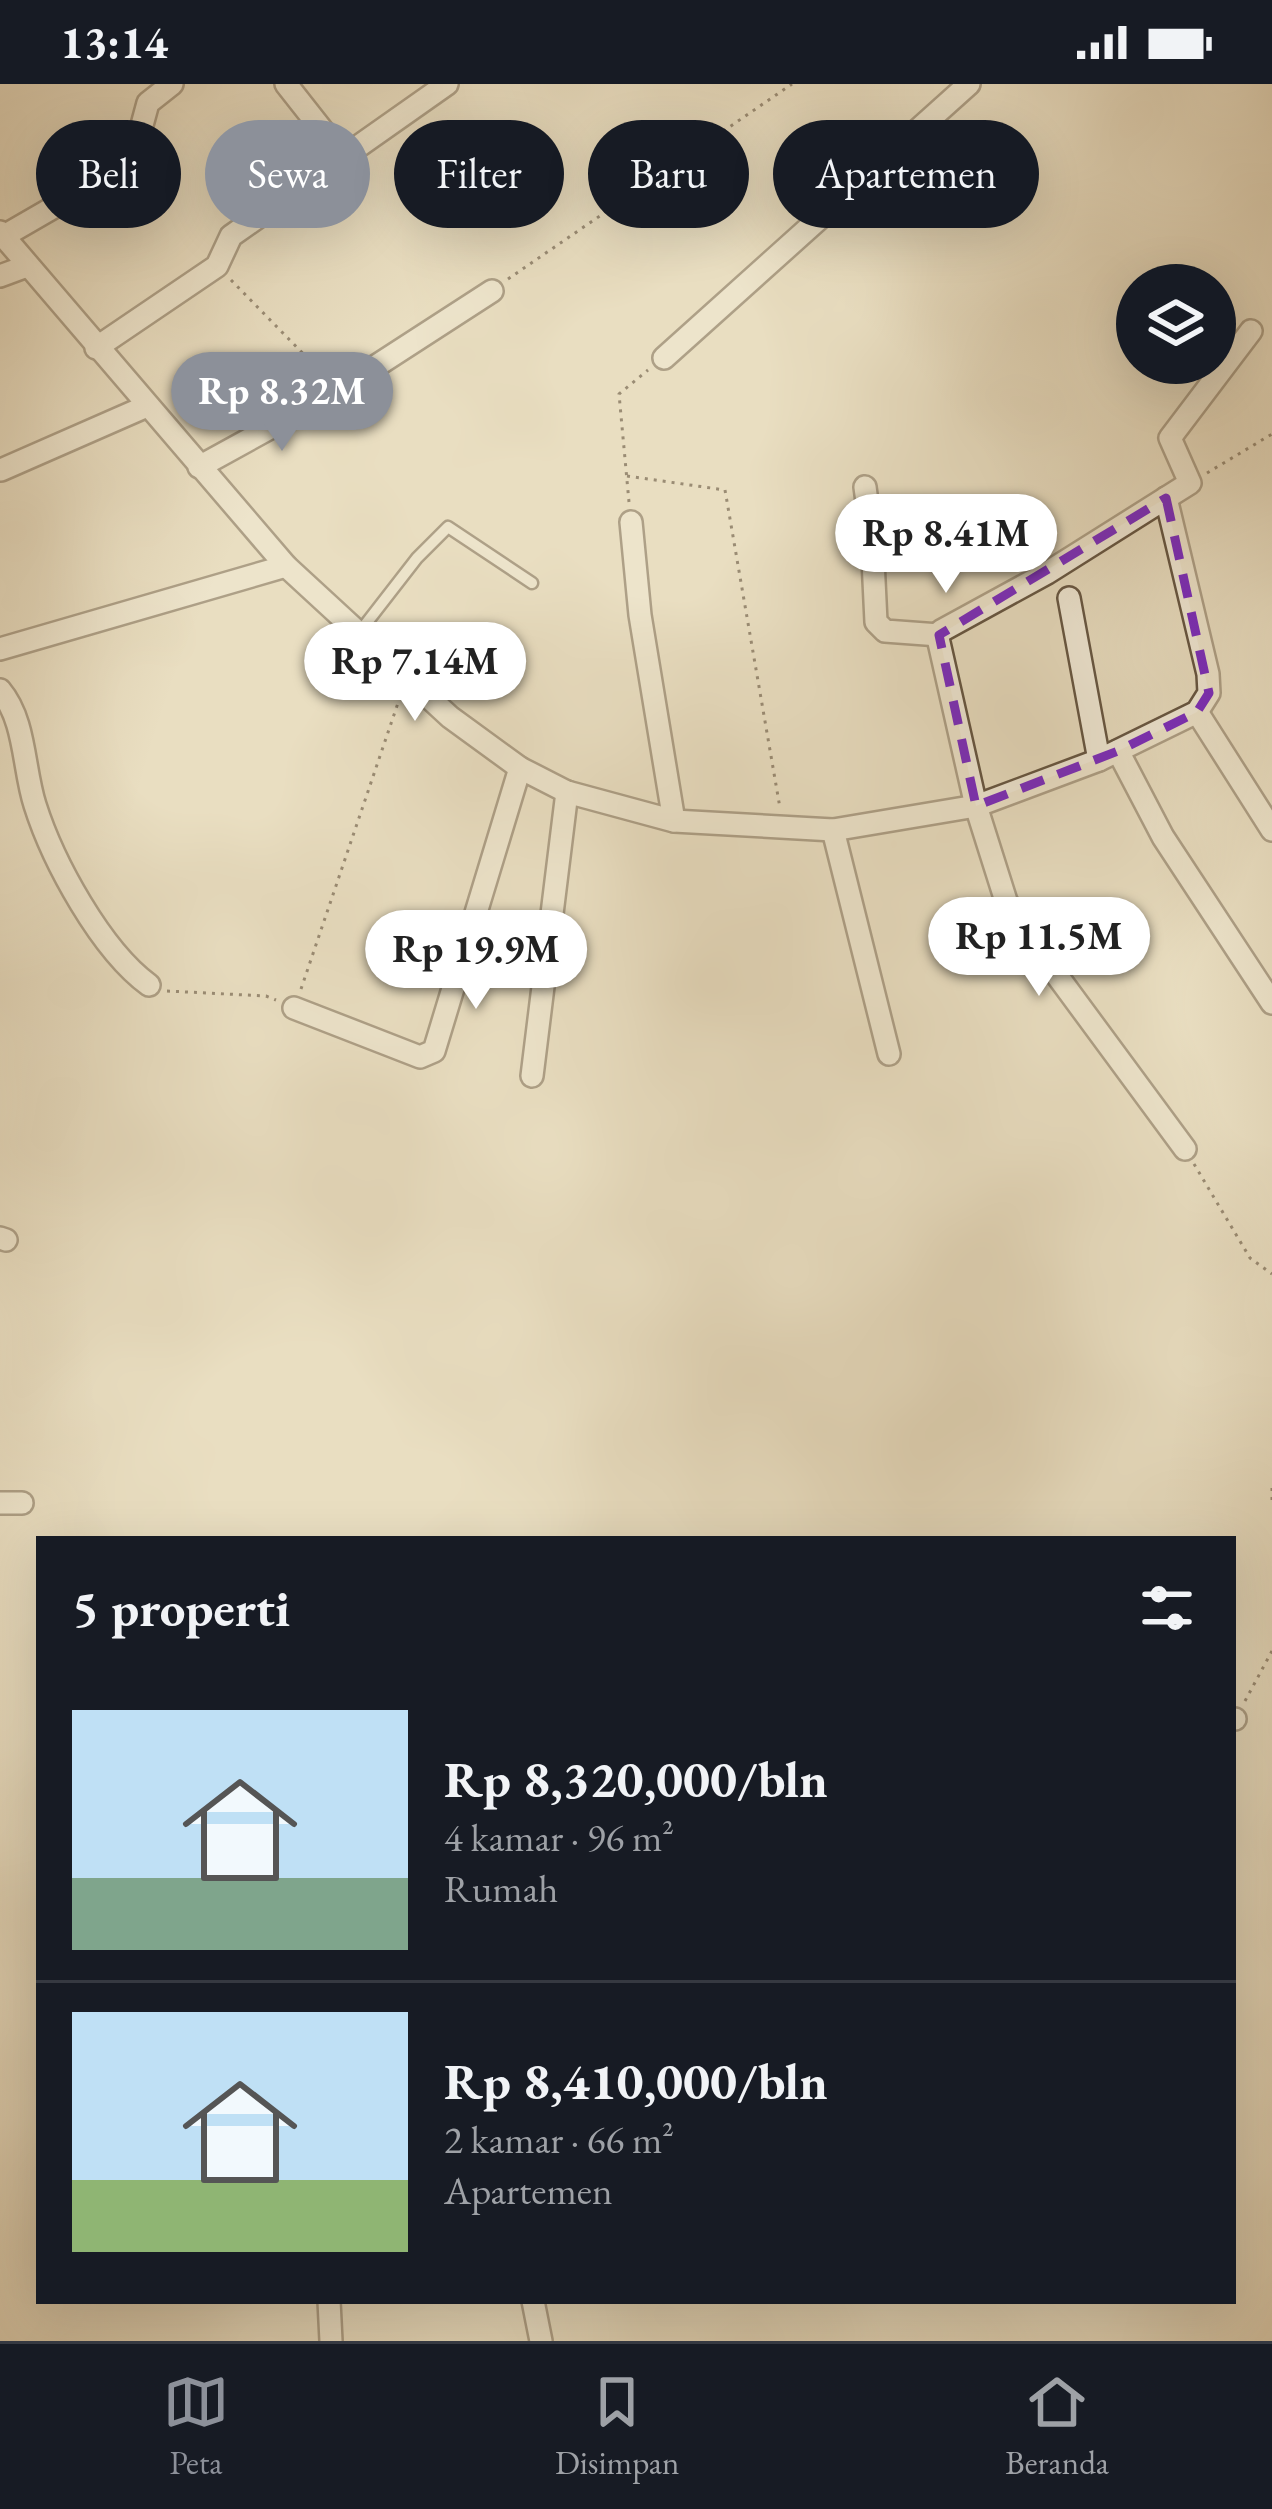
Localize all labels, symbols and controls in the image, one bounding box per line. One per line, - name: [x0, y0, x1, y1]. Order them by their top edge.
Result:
- text: 13:14: [60, 13, 168, 71]
- chip: Beli: [36, 120, 181, 228]
- chip: Sewa: [205, 120, 370, 228]
- chip: Filter: [394, 120, 564, 228]
- chip: Baru: [588, 120, 749, 228]
- chip: Apartemen: [773, 120, 1039, 228]
- map controls: [1116, 264, 1236, 384]
- button: layers: [1116, 264, 1236, 384]
- pin: Rp 8.32M: [158, 352, 406, 454]
- text: Rp 8.32M: [198, 365, 366, 416]
- pin: Rp 8.41M: [822, 494, 1070, 596]
- text: Rp 8.41M: [862, 507, 1030, 558]
- pin: Rp 7.14M: [291, 622, 539, 724]
- text: Rp 7.14M: [331, 635, 499, 686]
- pin: Rp 11.5M: [915, 897, 1163, 999]
- pin: Rp 19.9M: [352, 910, 600, 1012]
- text: Rp 11.5M: [955, 910, 1123, 961]
- text: Rp 19.9M: [392, 923, 560, 974]
- text: 5 properti: [72, 1575, 290, 1641]
- icon: filters: [1134, 1575, 1200, 1641]
- text: Rp 8,320,000/bln: [444, 1746, 828, 1812]
- icon: home: [168, 1758, 312, 1902]
- text: 4 kamar · 96 m²: [444, 1812, 674, 1863]
- text: Rumah: [444, 1863, 558, 1914]
- text: Rp 8,410,000/bln: [444, 2048, 828, 2114]
- icon: home: [168, 2060, 312, 2204]
- text: 2 kamar · 66 m²: [444, 2114, 674, 2165]
- text: Apartemen: [444, 2165, 613, 2216]
- tab: Peta: [163, 2369, 229, 2484]
- tab: Disimpan: [555, 2369, 679, 2484]
- tab: Beranda: [1005, 2369, 1109, 2484]

